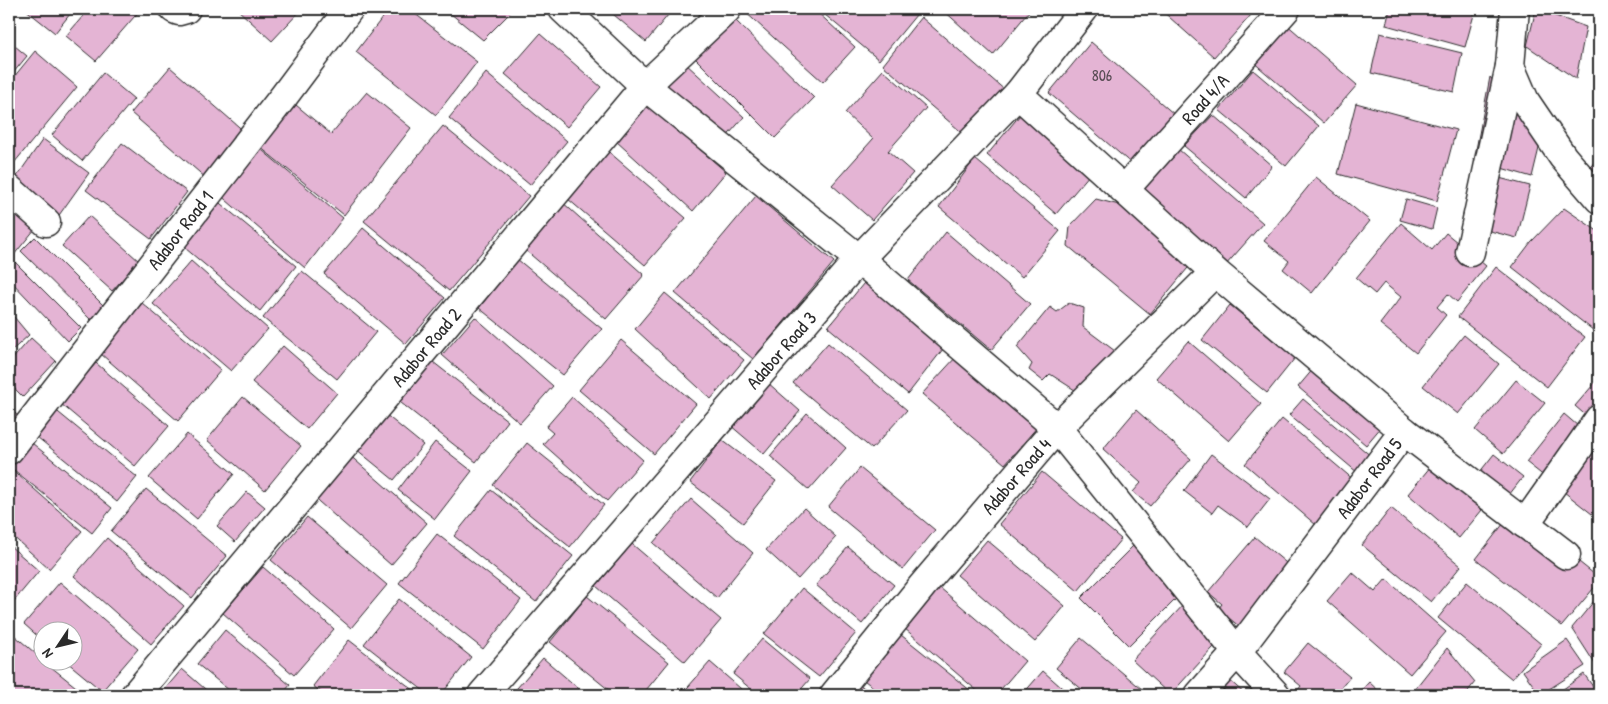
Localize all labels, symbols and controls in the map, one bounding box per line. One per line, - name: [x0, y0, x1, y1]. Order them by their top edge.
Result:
- house number: 806: [1092, 64, 1112, 86]
- street label: Road 4/A: [1175, 68, 1235, 130]
- street label: Adabor Road 1: [141, 185, 219, 275]
- street label: Adabor Road 2: [385, 302, 467, 392]
- street label: Adabor Road 3: [740, 305, 822, 395]
- street label: Adabor Road 4: [975, 432, 1057, 520]
- street label: Adabor Road 5: [1330, 432, 1408, 524]
- north arrow: [32, 622, 82, 672]
- text: N: [37, 645, 57, 662]

